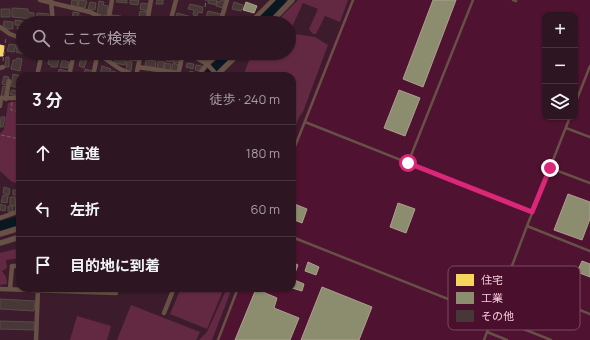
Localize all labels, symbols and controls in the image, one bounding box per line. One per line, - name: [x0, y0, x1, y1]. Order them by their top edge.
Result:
- map controls: [542, 12, 578, 120]
- button: +: [542, 12, 578, 48]
- search box: [16, 16, 296, 60]
- icon: search: [30, 27, 52, 49]
- text: ここで検索: [62, 28, 137, 49]
- button: −: [542, 48, 578, 84]
- button: layers: [542, 84, 578, 120]
- text: 3 分: [32, 88, 62, 111]
- text: 徒歩 · 240 m: [209, 90, 280, 108]
- icon: ahead: [32, 142, 54, 164]
- text: 直進: [70, 143, 100, 164]
- text: 180 m: [246, 144, 280, 162]
- route start: [399, 154, 417, 172]
- route end: [541, 159, 559, 177]
- icon: left: [32, 198, 54, 220]
- text: 左折: [70, 199, 100, 220]
- text: 60 m: [250, 200, 280, 218]
- icon: arrive: [32, 254, 54, 276]
- text: 目的地に到着: [70, 255, 160, 276]
- legend: [448, 266, 580, 330]
- text: 住宅: [481, 272, 503, 287]
- text: 工業: [481, 290, 503, 305]
- text: その他: [481, 308, 514, 323]

